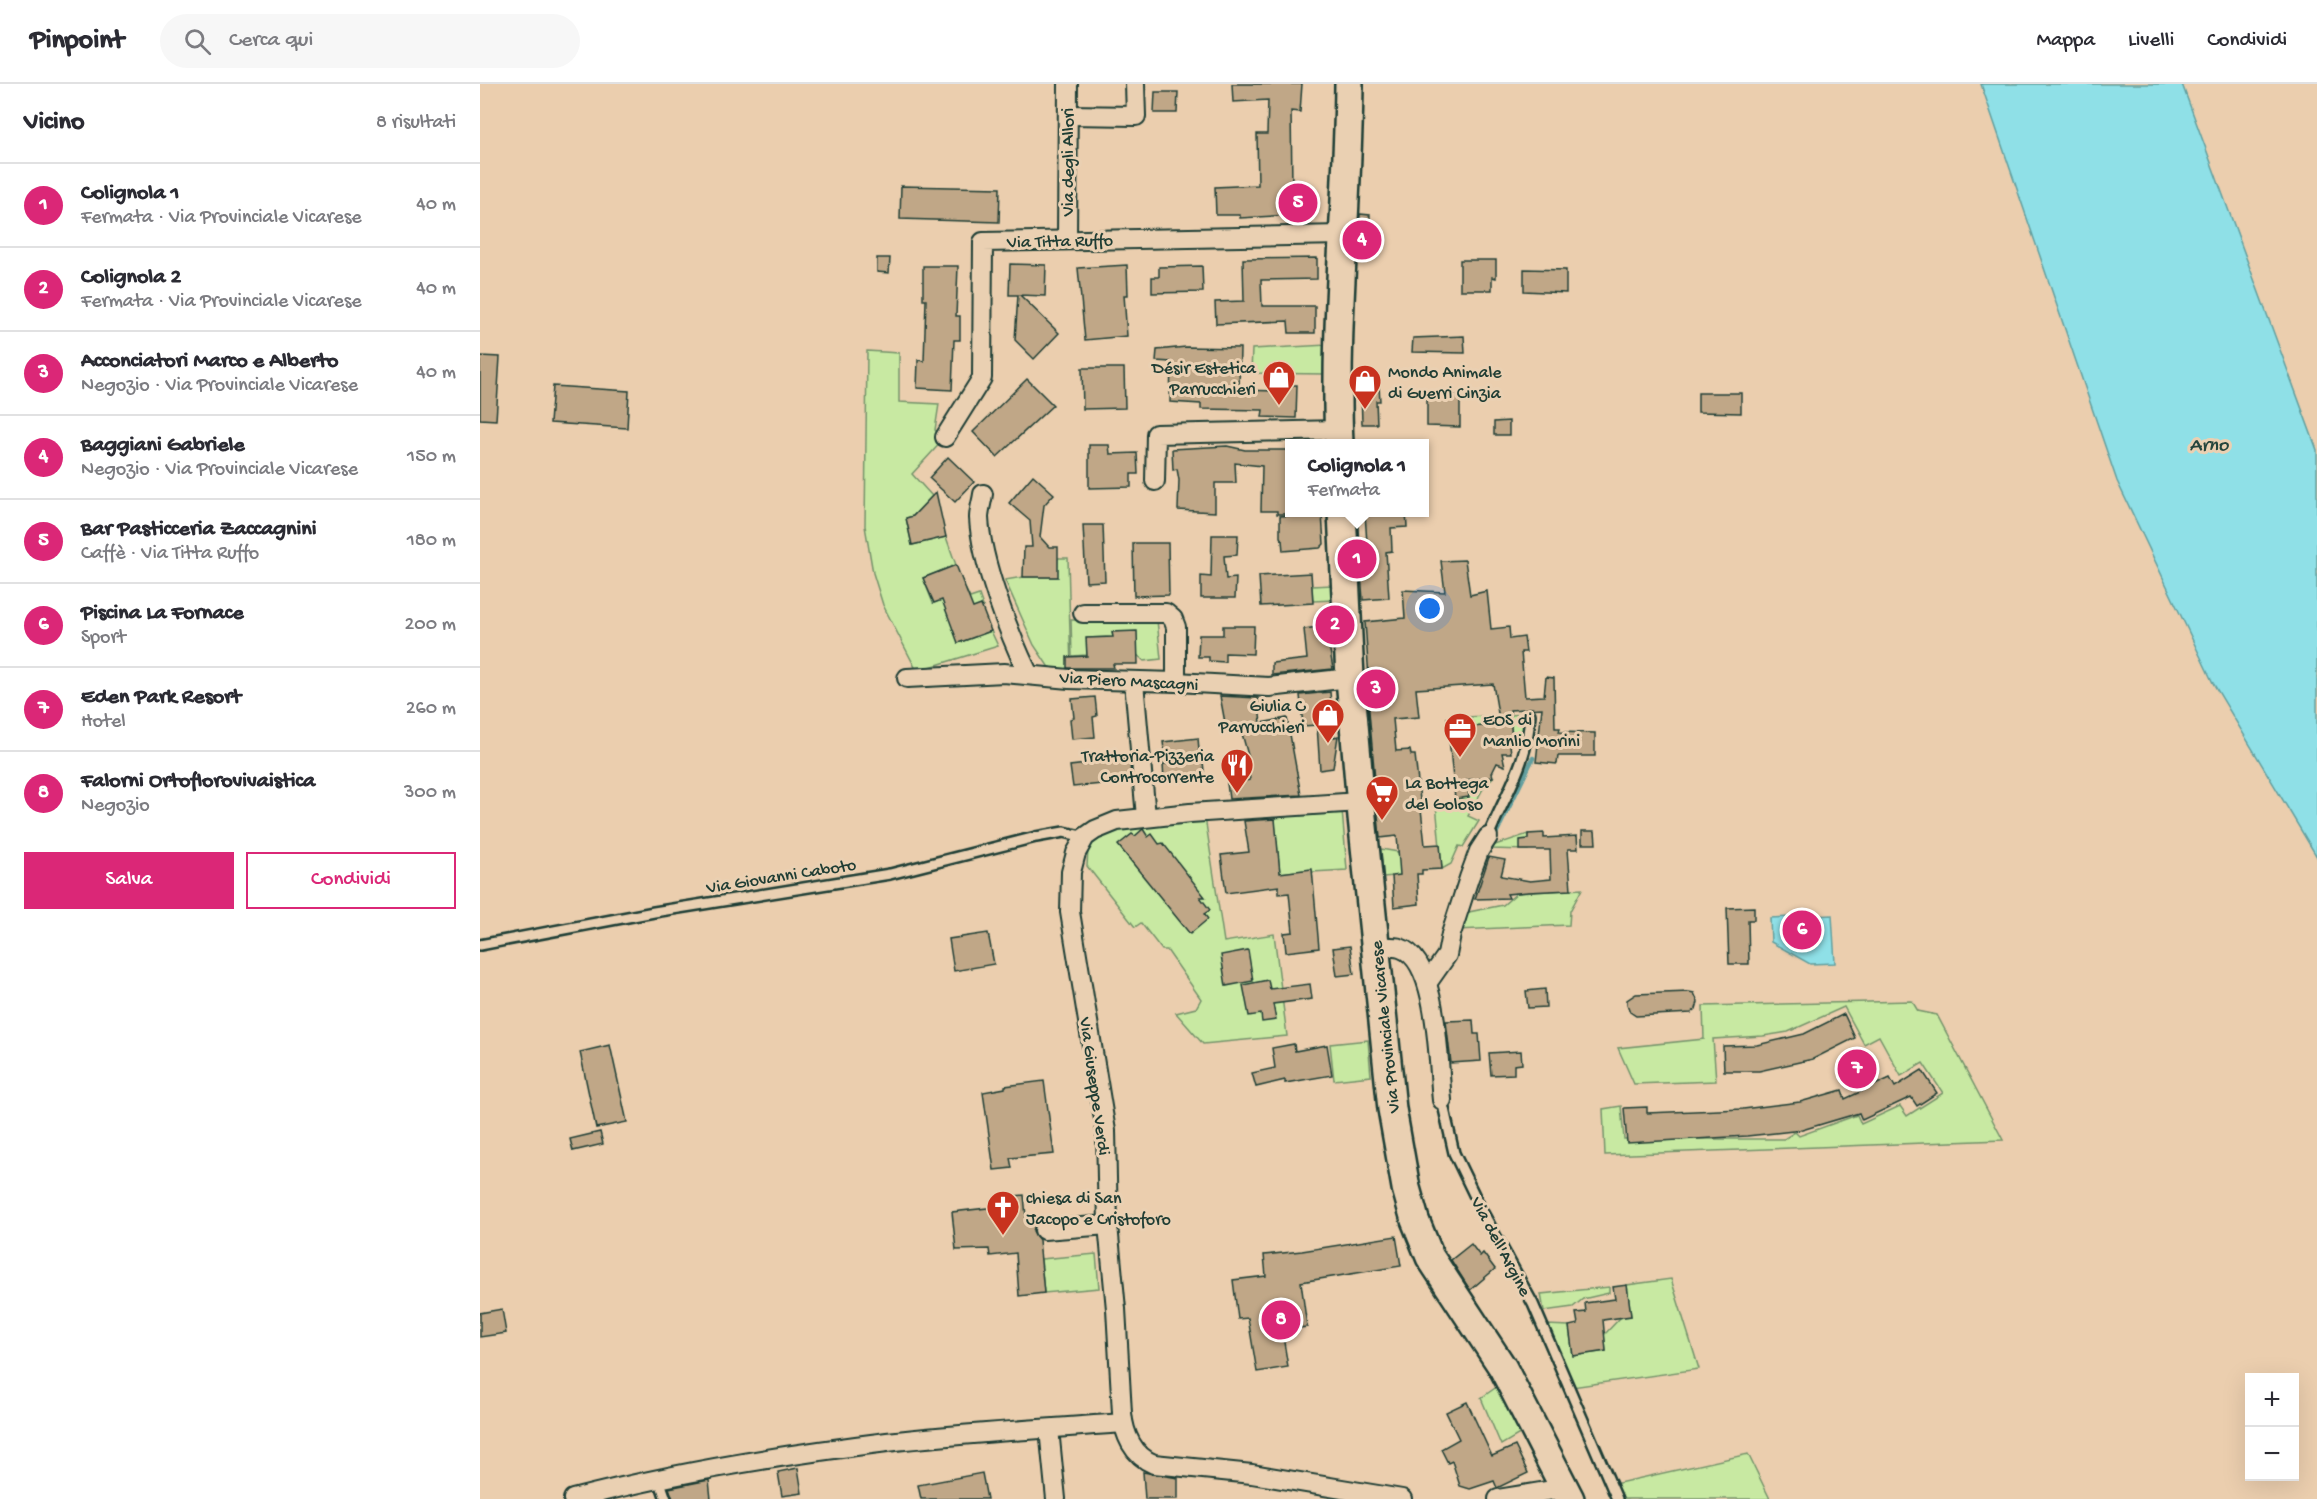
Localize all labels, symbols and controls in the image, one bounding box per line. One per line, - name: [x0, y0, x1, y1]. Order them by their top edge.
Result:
- search box: [160, 14, 580, 68]
- text: Pinpoint: [30, 25, 124, 58]
- icon: search: [181, 25, 214, 58]
- text: Cerca qui: [229, 28, 313, 54]
- text: Mappa: [2036, 29, 2095, 54]
- text: Livelli: [2128, 29, 2174, 54]
- text: Condividi: [2207, 29, 2287, 54]
- text: Vicino: [24, 108, 84, 139]
- street label: Via degli Allori: [1059, 108, 1080, 217]
- text: 8 risultati: [376, 112, 456, 135]
- pin: 5: [1278, 180, 1318, 226]
- text: Colignola 1: [81, 181, 180, 207]
- text: 1: [39, 194, 48, 217]
- text: 40 m: [416, 194, 456, 217]
- text: Fermata · Via Provinciale Vicarese: [81, 207, 362, 230]
- pin: 4: [1342, 218, 1382, 262]
- street label: Via Titta Ruffo: [1006, 231, 1113, 254]
- text: Colignola 2: [81, 265, 181, 291]
- text: 2: [39, 278, 48, 301]
- text: 40 m: [416, 278, 456, 301]
- text: Fermata · Via Provinciale Vicarese: [81, 291, 362, 314]
- text: Acconciatori Marco e Alberto: [81, 349, 338, 375]
- place label: Désir Estetica Parrucchieri: [1151, 359, 1257, 401]
- shop icon: Désir Estetica Parrucchieri: [1261, 359, 1297, 406]
- text: 3: [38, 362, 49, 385]
- text: 40 m: [416, 362, 456, 385]
- shop icon: Mondo Animale di Guerri Cinzia: [1347, 363, 1383, 410]
- place label: Mondo Animale di Guerri Cinzia: [1388, 363, 1502, 405]
- text: Negozio · Via Provinciale Vicarese: [81, 375, 358, 398]
- text: Baggiani Gabriele: [81, 433, 245, 459]
- water label: Arno: [2190, 435, 2230, 458]
- popup: [1285, 439, 1429, 517]
- text: 4: [39, 446, 48, 469]
- text: 150 m: [407, 446, 456, 469]
- text: Colignola 1: [1308, 454, 1406, 480]
- text: Negozio · Via Provinciale Vicarese: [81, 459, 358, 482]
- text: Fermata: [1308, 480, 1380, 503]
- text: Bar Pasticceria Zaccagnini: [81, 517, 317, 543]
- text: 5: [38, 530, 49, 553]
- text: 180 m: [407, 530, 456, 553]
- pin: 1: [1338, 536, 1376, 582]
- text: Caffè · Via Titta Ruffo: [81, 543, 259, 566]
- your location: [1415, 594, 1444, 623]
- text: Piscina La Fornace: [81, 601, 244, 627]
- pin: 2: [1316, 602, 1354, 648]
- text: 6: [38, 614, 49, 637]
- text: 200 m: [405, 614, 456, 637]
- text: Sport: [81, 627, 126, 650]
- pin: 3: [1356, 666, 1396, 712]
- street label: Via Piero Mascagni: [1058, 668, 1199, 697]
- text: Eden Park Resort: [81, 685, 241, 711]
- place label: Giulia C Parrucchieri: [1218, 697, 1306, 739]
- shop icon: Giulia C Parrucchieri: [1310, 697, 1346, 744]
- text: 7: [38, 698, 49, 721]
- text: 260 m: [406, 698, 456, 721]
- text: Hotel: [81, 711, 126, 734]
- office icon: EOS di Manlio Morini: [1442, 711, 1478, 758]
- place label: EOS di Manlio Morini: [1483, 711, 1580, 753]
- place label: Trattoria-Pizzeria Controcorrente: [1080, 747, 1215, 789]
- restaurant icon: Trattoria-Pizzeria Controcorrente: [1219, 747, 1255, 794]
- text: Falorni Ortoflorovivaistica: [81, 769, 315, 795]
- supermarket icon: La Bottega del Goloso: [1364, 774, 1400, 821]
- place label: La Bottega del Goloso: [1405, 774, 1490, 816]
- text: 8: [38, 782, 49, 805]
- text: 300 m: [404, 782, 456, 805]
- text: Negozio: [81, 795, 150, 818]
- button: Salva: [24, 852, 234, 909]
- button: Condividi: [246, 852, 456, 909]
- street label: Via Giovanni Caboto: [704, 855, 858, 900]
- pin: 6: [1782, 908, 1822, 952]
- street label: Via Provinciale Vicarese: [1367, 939, 1406, 1115]
- street label: Via Giuseppe Verdi: [1073, 1015, 1114, 1157]
- pin: 7: [1838, 1046, 1876, 1092]
- church icon: chiesa di San Jacopo e Cristoforo: [985, 1189, 1021, 1236]
- place label: chiesa di San Jacopo e Cristoforo: [1026, 1189, 1171, 1231]
- street label: Via dell'Argine: [1464, 1193, 1535, 1301]
- pin: 8: [1262, 1298, 1300, 1342]
- map controls: [2245, 1373, 2299, 1481]
- button: +: [2245, 1373, 2299, 1427]
- button: −: [2245, 1427, 2299, 1481]

